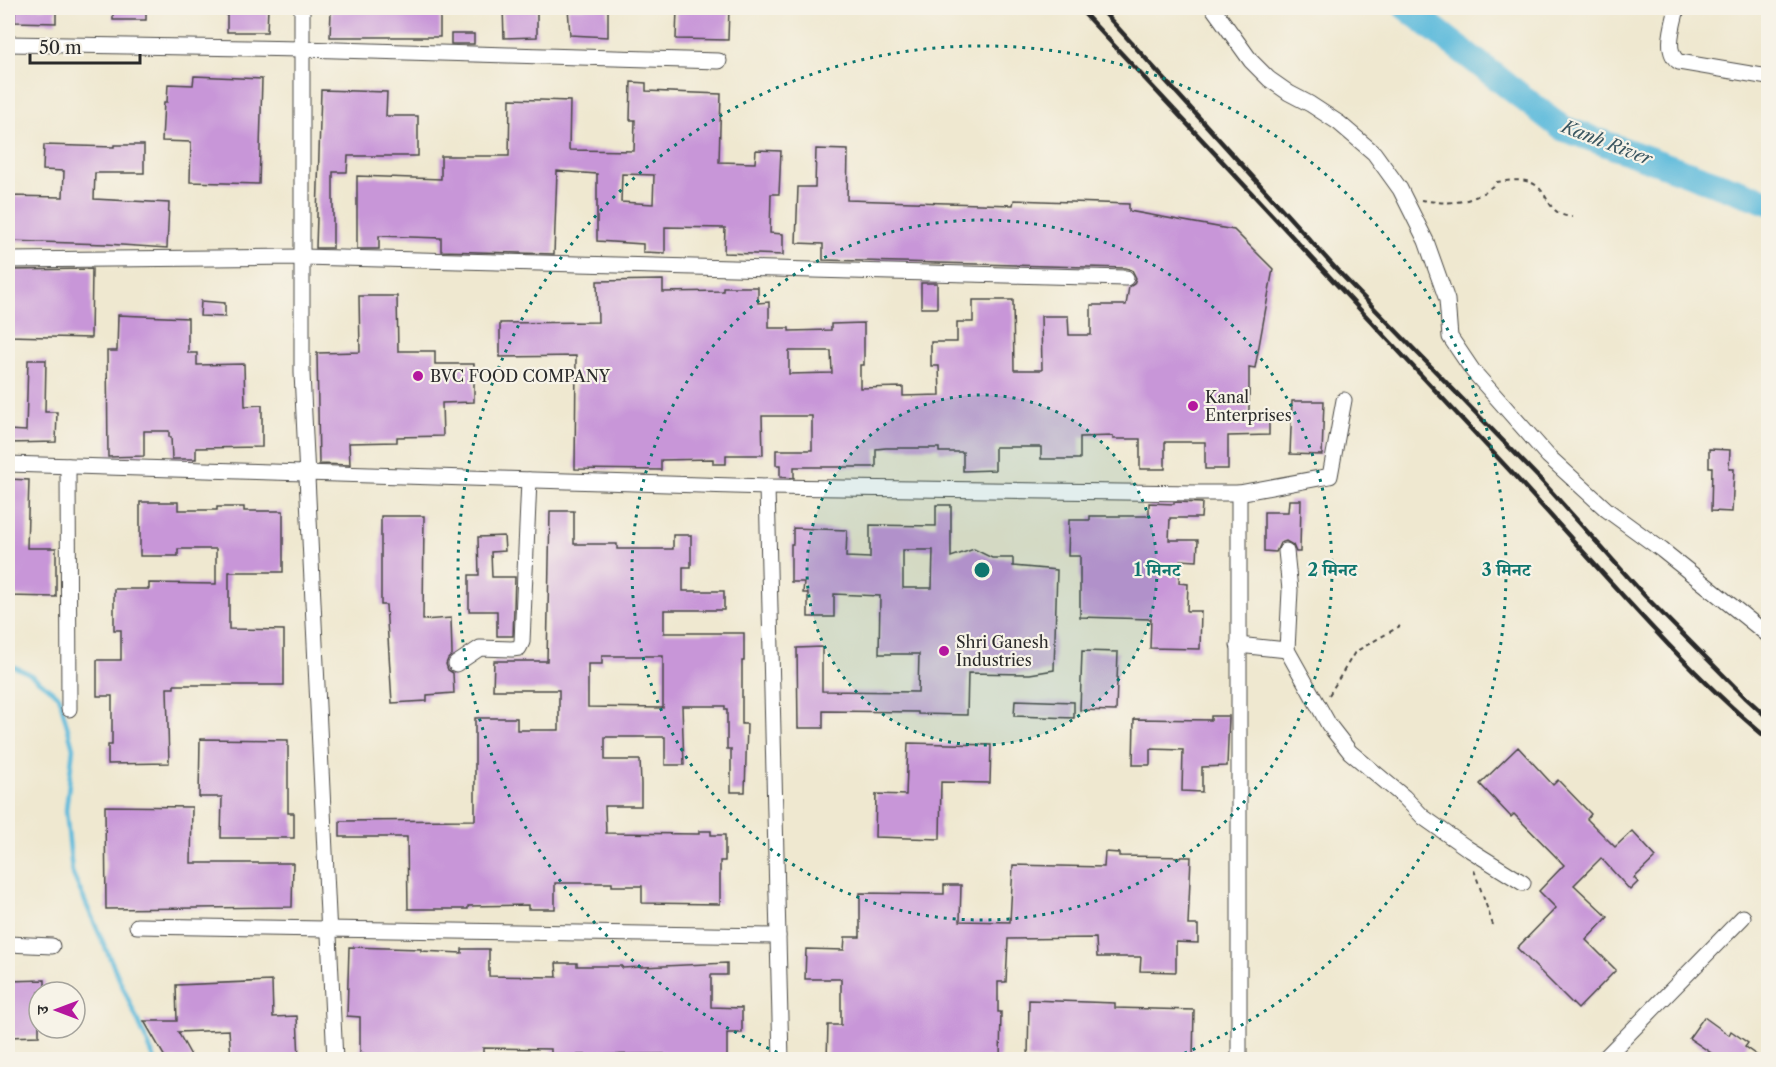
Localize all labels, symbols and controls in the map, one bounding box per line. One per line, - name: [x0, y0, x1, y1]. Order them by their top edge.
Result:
- scale bar: [30, 27, 140, 65]
- text: 50 m: [39, 37, 82, 59]
- water label: Kanh River: [1557, 115, 1657, 171]
- place label: BVC FOOD COMPANY: [430, 366, 611, 386]
- marker: BVC FOOD COMPANY: [411, 369, 425, 383]
- place label: Kanal Enterprises: [1205, 387, 1292, 425]
- marker: Kanal Enterprises: [1186, 399, 1200, 413]
- text: 1 मिनट: [1134, 559, 1182, 581]
- text: 2 मिनट: [1307, 559, 1358, 581]
- text: 3 मिनट: [1482, 559, 1532, 581]
- centre of rings: [972, 560, 992, 580]
- place label: Shri Ganesh Industries: [956, 632, 1049, 670]
- marker: Shri Ganesh Industries: [937, 644, 951, 658]
- north arrow: [27, 980, 87, 1040]
- text: उ: [32, 1004, 52, 1015]

